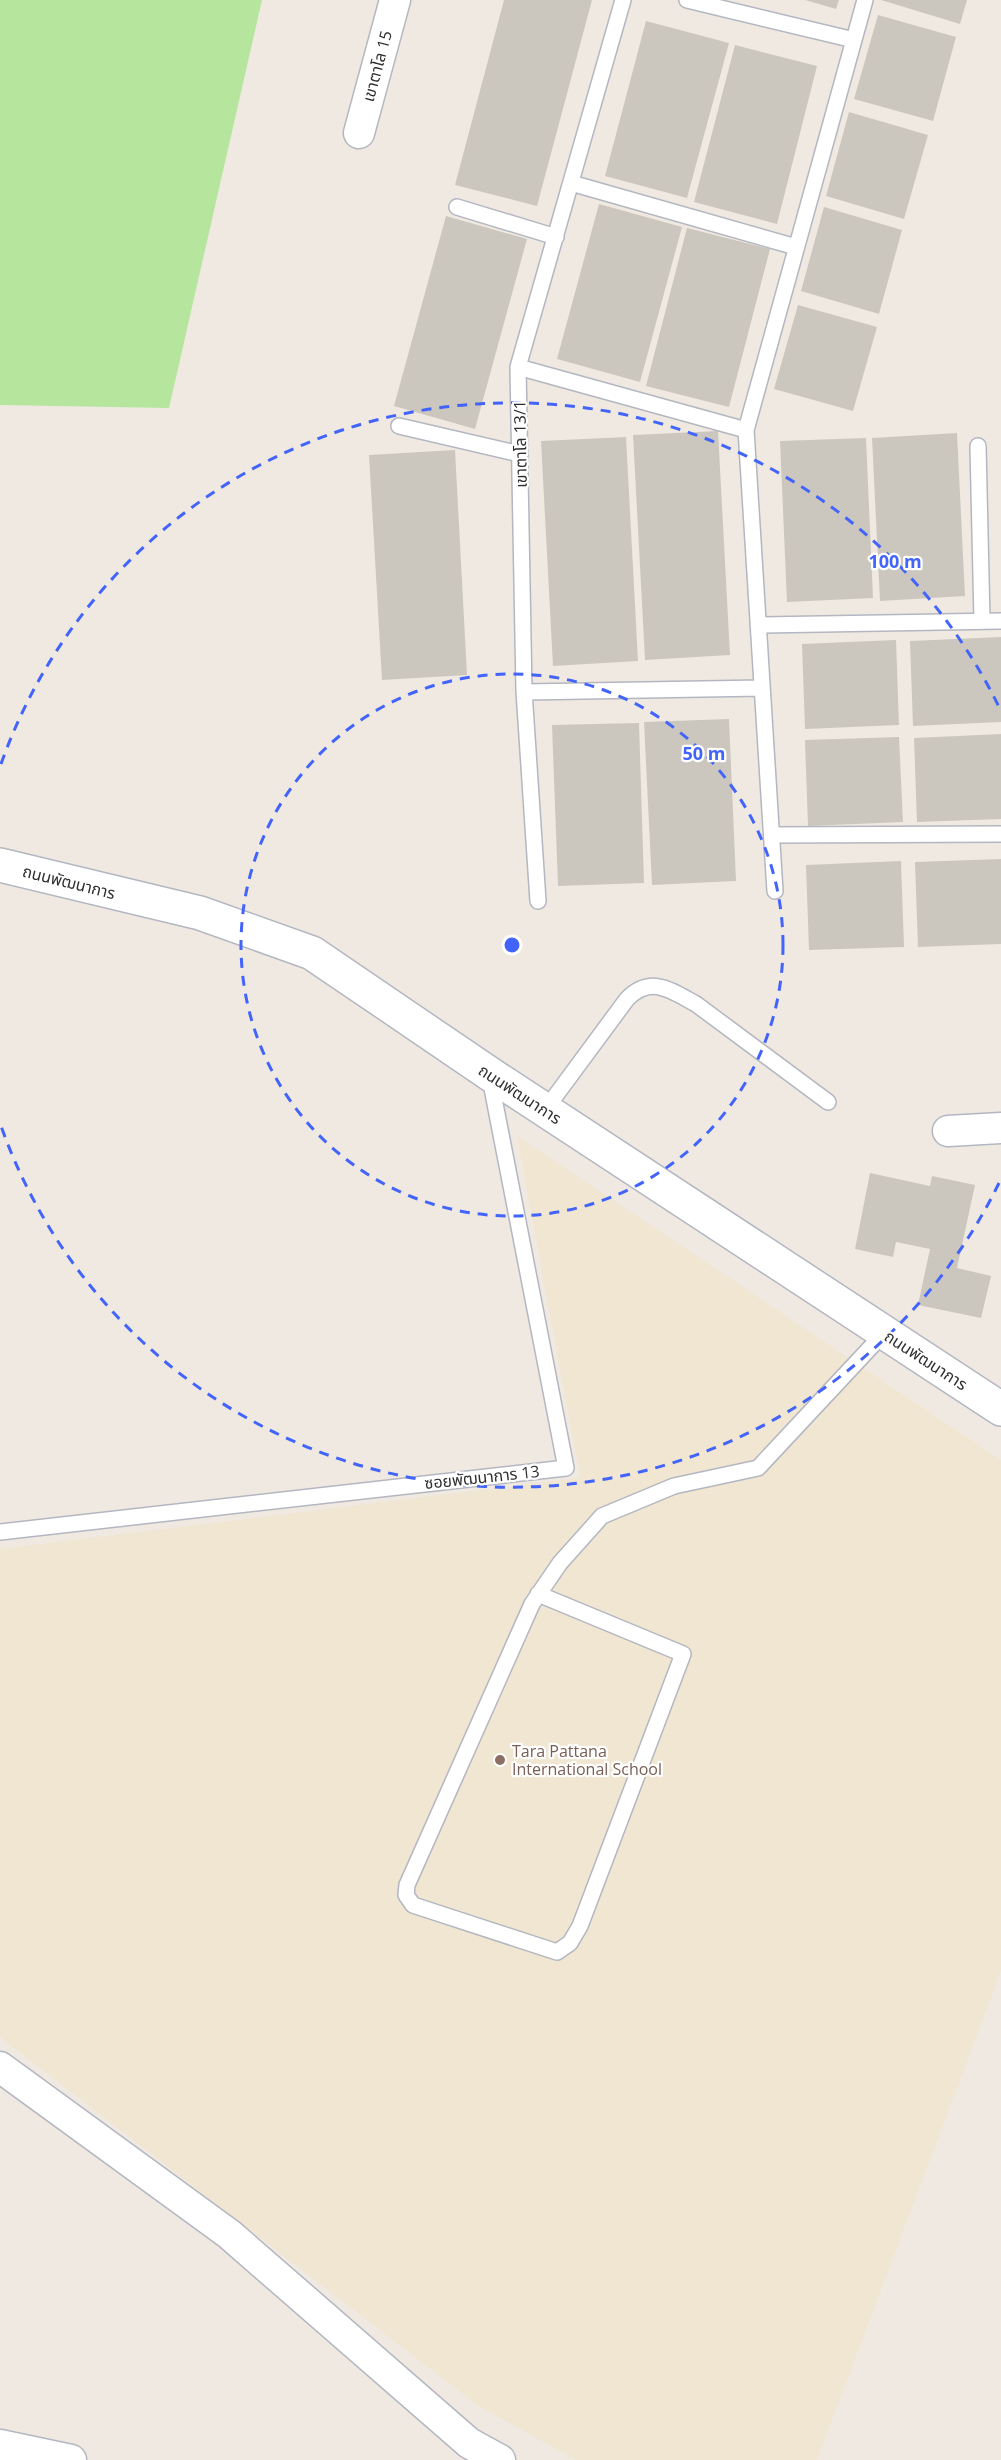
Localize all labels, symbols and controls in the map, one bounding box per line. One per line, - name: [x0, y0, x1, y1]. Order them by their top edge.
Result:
- street label: เขาตาโล 15: [357, 28, 397, 104]
- street label: เขาตาโล 13/1: [508, 400, 532, 488]
- text: 100 m: [868, 549, 922, 573]
- text: 50 m: [683, 741, 725, 765]
- street label: ถนนพัฒนาการ: [20, 860, 118, 904]
- centre of rings: [502, 935, 522, 955]
- street label: ถนนพัฒนาการ: [474, 1059, 566, 1129]
- street label: ถนนพัฒนาการ: [880, 1325, 972, 1395]
- street label: ซอยพัฒนาการ 13: [423, 1460, 541, 1494]
- place label: Tara Pattana International School: [512, 1740, 662, 1780]
- marker: Tara Pattana International School: [493, 1753, 507, 1767]

